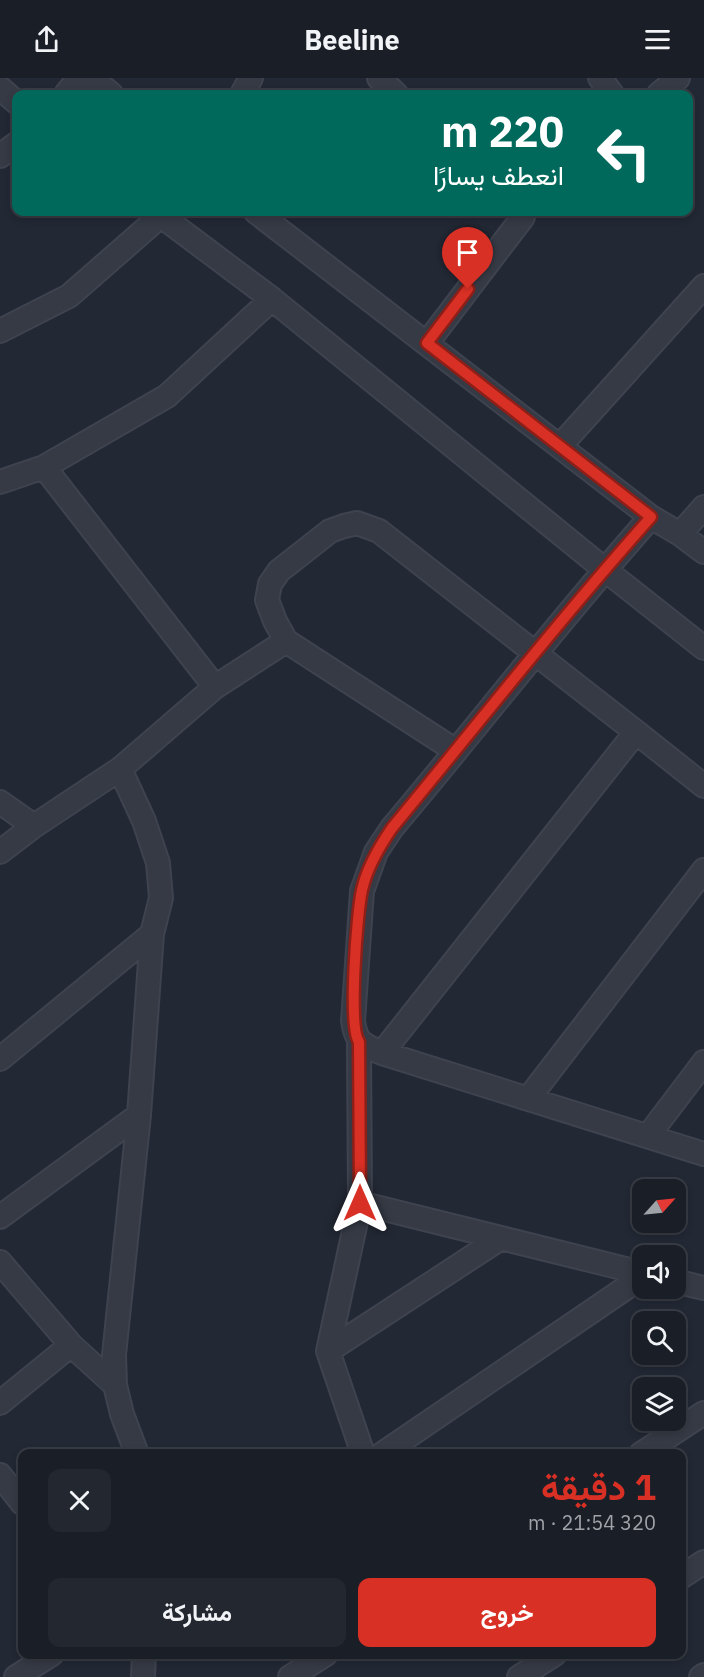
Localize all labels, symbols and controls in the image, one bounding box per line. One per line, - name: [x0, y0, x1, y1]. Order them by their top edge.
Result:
- text: Beeline: [304, 22, 400, 57]
- icon: share: [30, 23, 63, 56]
- icon: menu: [641, 23, 674, 56]
- text: 220 m: [441, 104, 564, 159]
- icon: left: [585, 114, 663, 192]
- text: انعطف يسارًا: [433, 157, 564, 192]
- pin: [442, 227, 493, 289]
- icon: arrive: [451, 236, 484, 269]
- position arrow: [328, 1171, 392, 1235]
- north arrow: [632, 1179, 686, 1233]
- map controls: [632, 1179, 686, 1431]
- button: sound: [632, 1245, 686, 1299]
- button: search: [632, 1311, 686, 1365]
- button: layers: [632, 1377, 686, 1431]
- text: 1 دقيقة: [541, 1463, 656, 1510]
- button: close: [48, 1469, 111, 1532]
- text: 320 m · 21:54: [528, 1509, 656, 1536]
- button: مشاركة: [48, 1578, 346, 1647]
- button: خروج: [358, 1578, 656, 1647]

